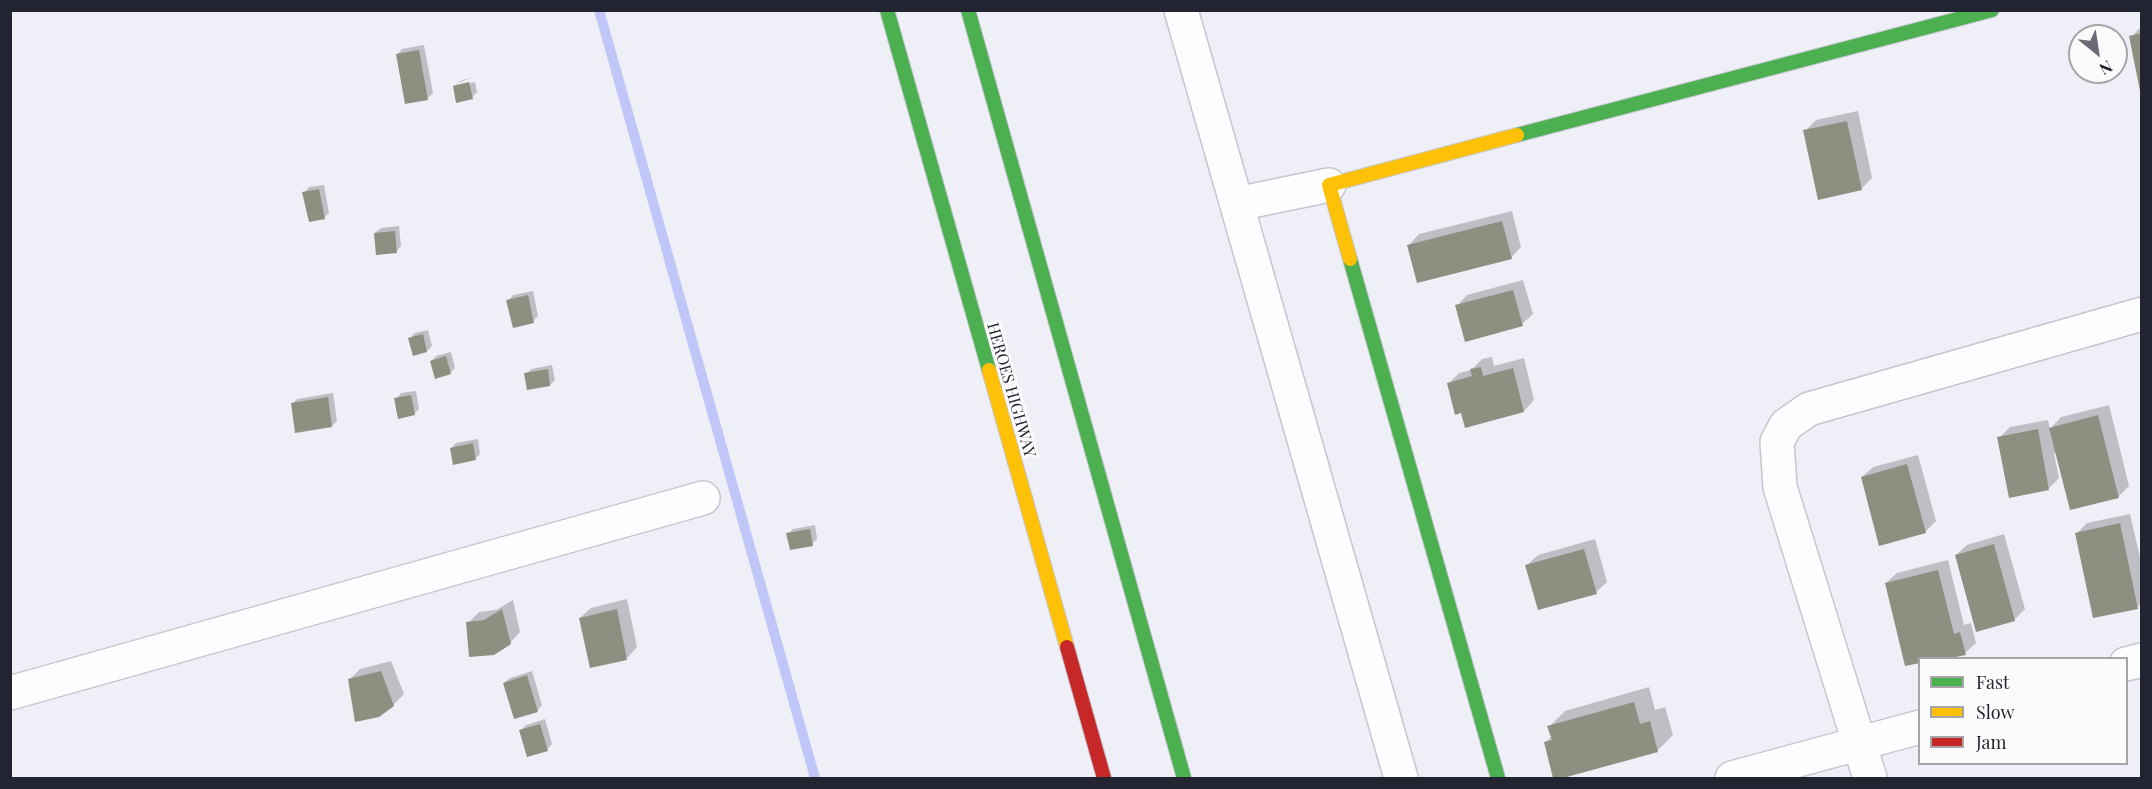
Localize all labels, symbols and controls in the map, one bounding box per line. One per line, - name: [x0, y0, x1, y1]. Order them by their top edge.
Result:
- north arrow: [2068, 24, 2128, 84]
- text: N: [2096, 56, 2117, 80]
- street label: HEROES HIGHWAY: [983, 320, 1039, 460]
- legend: [1918, 657, 2128, 765]
- text: Fast: [1976, 670, 2009, 694]
- text: Slow: [1976, 700, 2014, 724]
- text: Jam: [1976, 730, 2006, 754]

